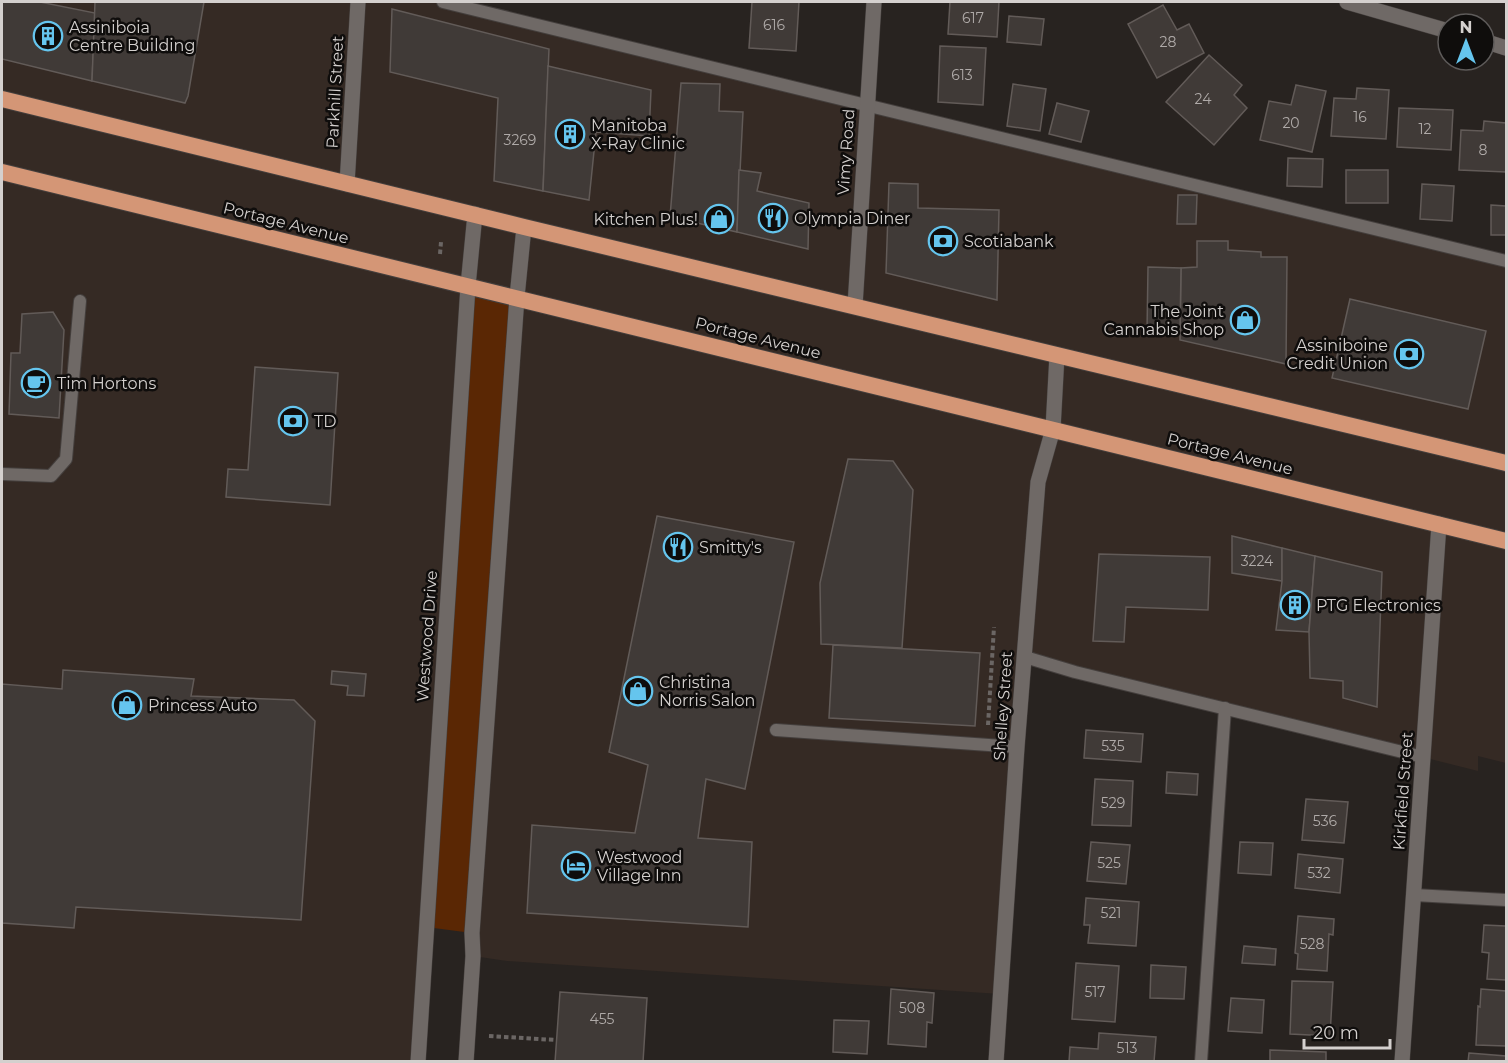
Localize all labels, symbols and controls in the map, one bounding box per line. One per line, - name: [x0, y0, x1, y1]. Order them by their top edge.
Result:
- house number: 617: [962, 9, 984, 27]
- north arrow: [1436, 12, 1496, 72]
- house number: 616: [763, 16, 786, 34]
- place label: Assiniboia Centre Building: [69, 18, 195, 55]
- text: N: [1460, 18, 1472, 37]
- building icon: Assiniboia Centre Building: [32, 20, 64, 52]
- house number: 28: [1160, 33, 1177, 51]
- street label: Parkhill Street: [323, 35, 347, 149]
- house number: 613: [951, 66, 973, 84]
- house number: 24: [1195, 90, 1212, 108]
- street label: Vimy Road: [834, 108, 858, 196]
- house number: 16: [1353, 108, 1367, 126]
- house number: 20: [1282, 114, 1300, 132]
- place label: Manitoba X-Ray Clinic: [591, 116, 685, 153]
- building icon: Manitoba X-Ray Clinic: [554, 118, 586, 150]
- house number: 12: [1418, 120, 1432, 138]
- house number: 3269: [504, 131, 536, 149]
- house number: 8: [1479, 141, 1488, 159]
- street label: Portage Avenue: [221, 198, 351, 248]
- restaurant icon: Olympia Diner: [757, 202, 789, 234]
- shop icon: Kitchen Plus!: [703, 203, 735, 235]
- place label: Olympia Diner: [794, 209, 911, 228]
- place label: Kitchen Plus!: [593, 210, 698, 229]
- bank icon: Scotiabank: [927, 225, 959, 257]
- place label: Scotiabank: [964, 232, 1054, 251]
- place label: The Joint Cannabis Shop: [1104, 302, 1224, 339]
- shop icon: The Joint Cannabis Shop: [1229, 304, 1261, 336]
- street label: Portage Avenue: [693, 313, 823, 363]
- place label: Assiniboine Credit Union: [1286, 336, 1388, 373]
- bank icon: Assiniboine Credit Union: [1393, 338, 1425, 370]
- cafe icon: Tim Hortons: [20, 367, 52, 399]
- place label: Tim Hortons: [57, 374, 156, 393]
- bank icon: TD: [277, 405, 309, 437]
- place label: TD: [314, 412, 336, 431]
- street label: Portage Avenue: [1165, 429, 1295, 479]
- restaurant icon: Smitty's: [662, 531, 694, 563]
- place label: Smitty's: [699, 538, 762, 557]
- house number: 3224: [1241, 552, 1274, 570]
- street label: Westwood Drive: [413, 570, 441, 702]
- building icon: PTG Electronics: [1279, 589, 1311, 621]
- place label: PTG Electronics: [1316, 596, 1441, 615]
- street label: Shelley Street: [990, 650, 1016, 761]
- place label: Christina Norris Salon: [659, 673, 755, 710]
- shop icon: Christina Norris Salon: [622, 675, 654, 707]
- shop icon: Princess Auto: [111, 689, 143, 721]
- place label: Princess Auto: [148, 696, 257, 715]
- street label: Kirkfield Street: [1389, 731, 1417, 851]
- house number: 535: [1101, 737, 1125, 755]
- house number: 529: [1101, 794, 1125, 812]
- house number: 536: [1313, 812, 1338, 830]
- place label: Westwood Village Inn: [597, 848, 682, 885]
- hotel icon: Westwood Village Inn: [560, 850, 592, 882]
- house number: 525: [1097, 854, 1121, 872]
- house number: 532: [1307, 864, 1331, 882]
- house number: 521: [1101, 904, 1121, 922]
- house number: 528: [1300, 935, 1324, 953]
- house number: 517: [1084, 983, 1106, 1001]
- house number: 508: [899, 999, 925, 1017]
- house number: 455: [589, 1010, 615, 1028]
- scale bar: [1304, 1012, 1390, 1050]
- text: 20 m: [1313, 1022, 1359, 1044]
- house number: 513: [1117, 1039, 1138, 1057]

